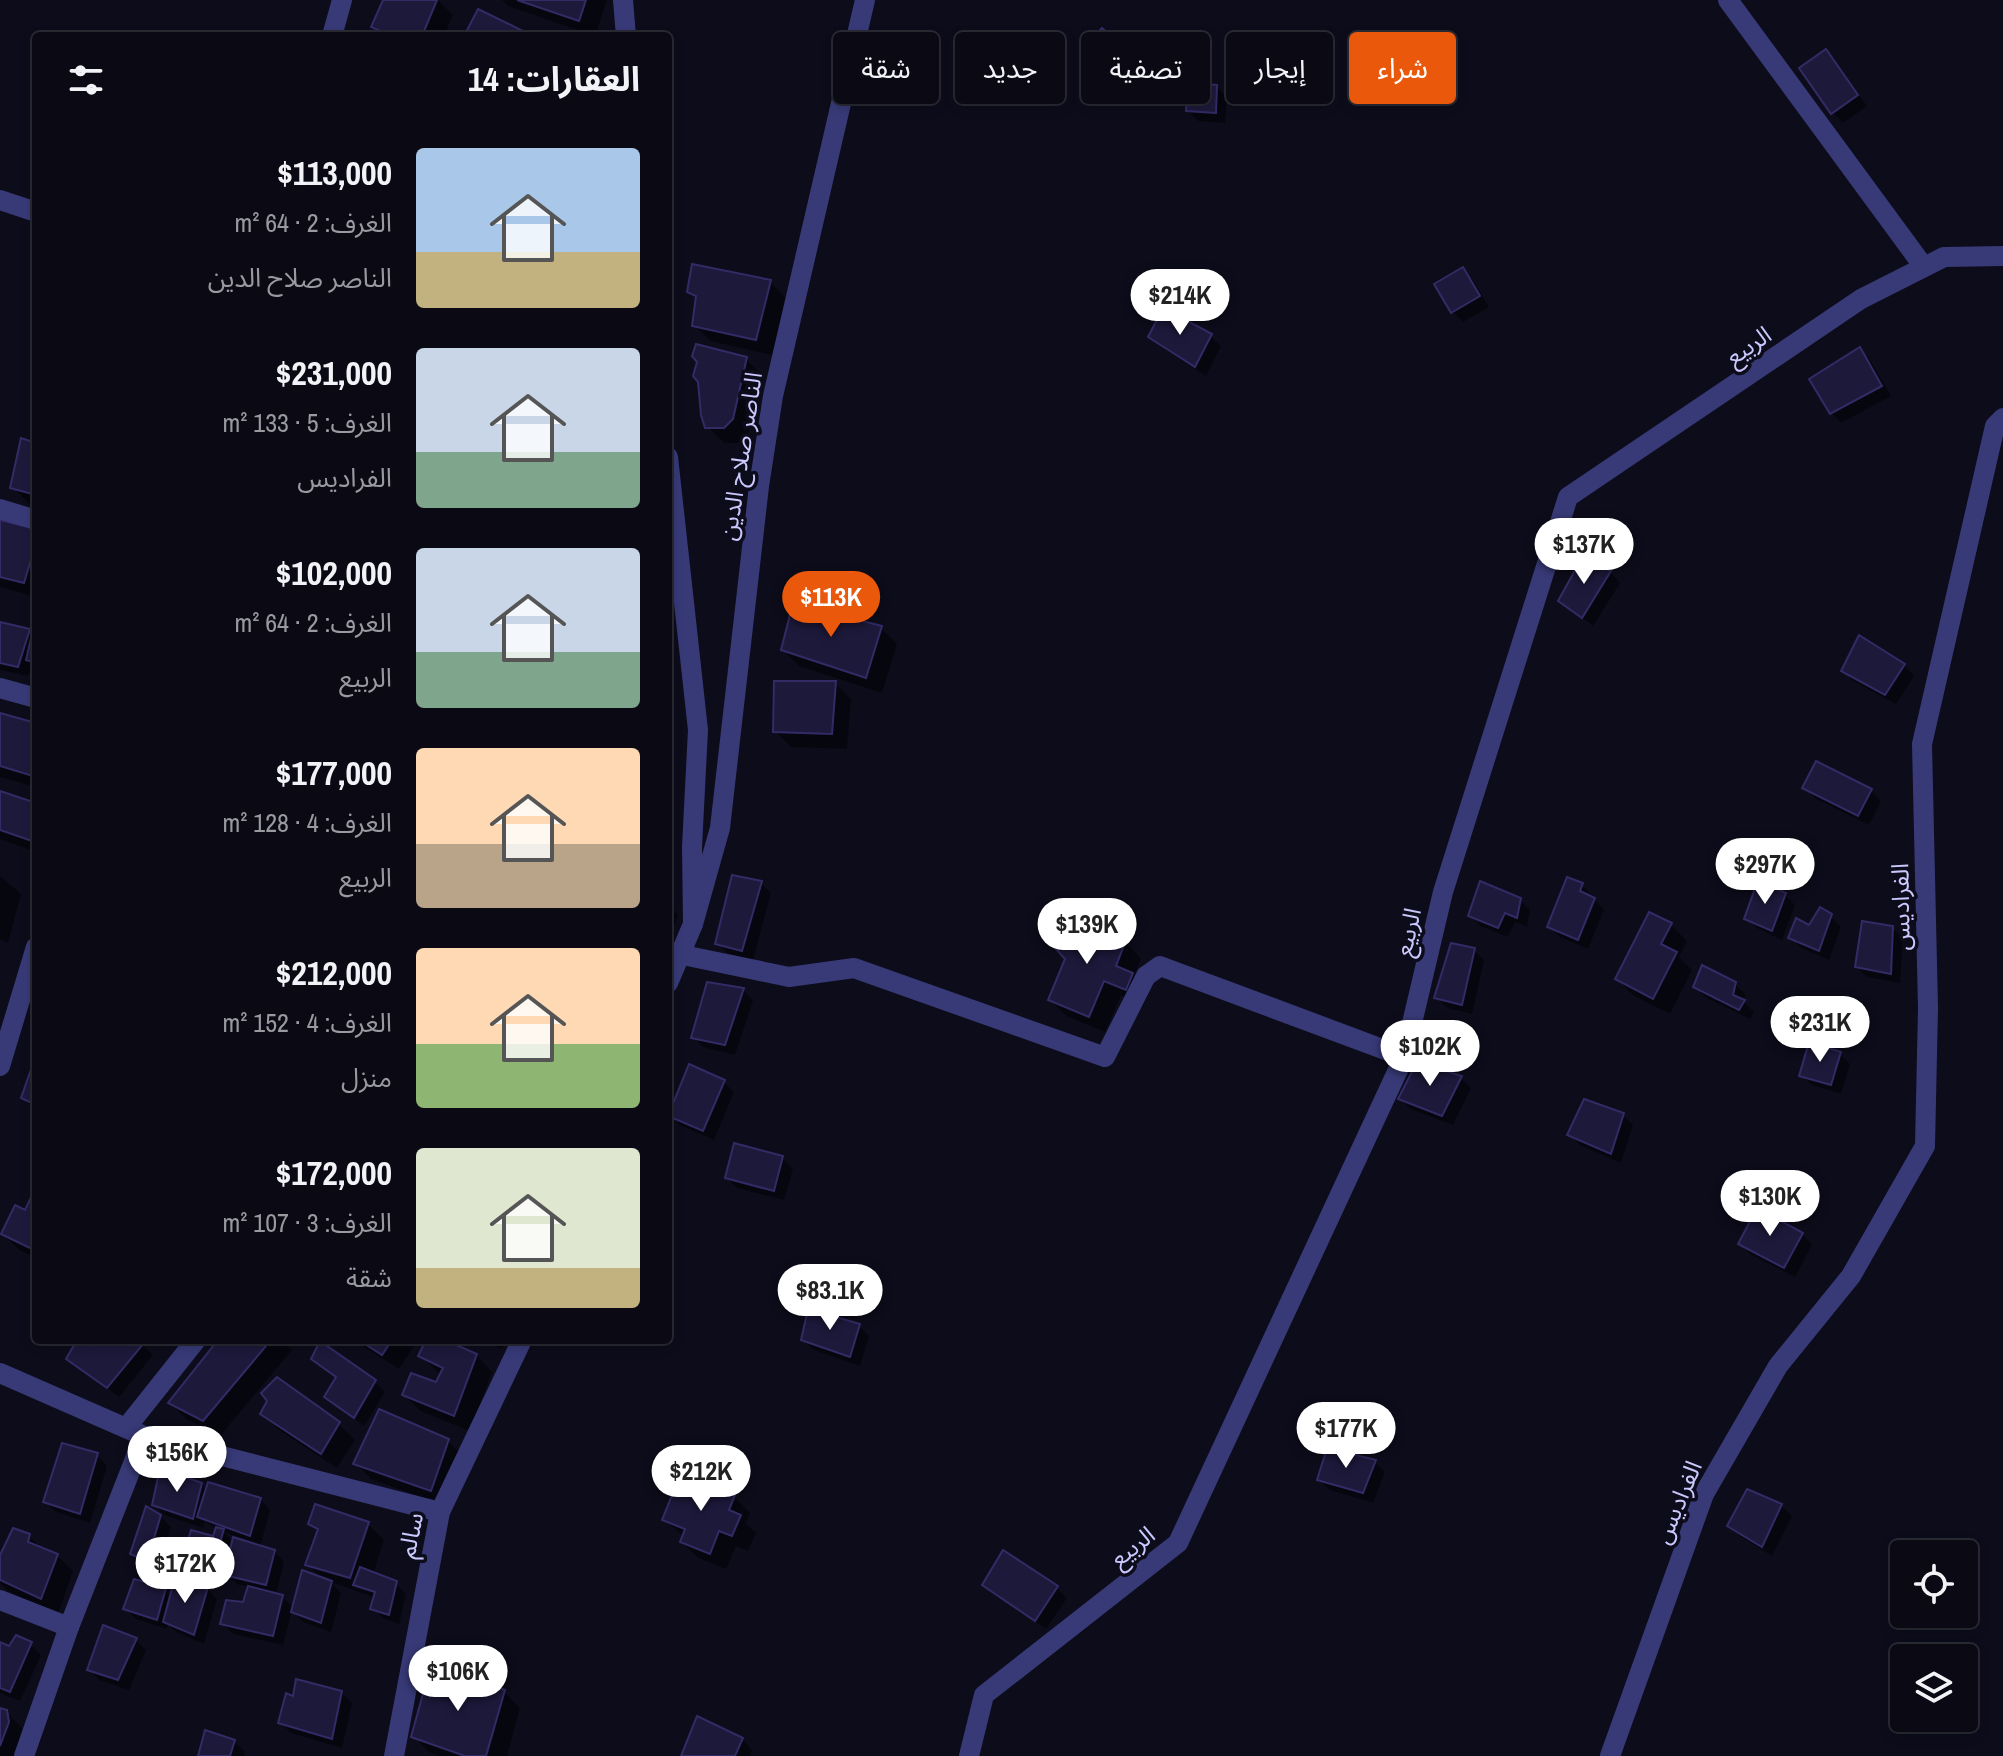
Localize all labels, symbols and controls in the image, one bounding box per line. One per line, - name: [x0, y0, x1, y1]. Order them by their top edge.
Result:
- chip: شقة: [833, 32, 939, 104]
- chip: جديد: [955, 32, 1065, 104]
- chip: تصفية: [1081, 32, 1210, 104]
- chip: إيجار: [1226, 32, 1333, 104]
- chip: شراء: [1349, 32, 1456, 104]
- text: العقارات: 14: [468, 56, 640, 102]
- icon: filters: [64, 58, 108, 102]
- text: $113,000: [277, 150, 392, 196]
- icon: home: [480, 180, 576, 276]
- text: الغرف: 2 · 64 m²: [234, 205, 392, 240]
- text: الناصر صلاح الدين: [208, 260, 392, 295]
- pin: $214K: [1124, 269, 1236, 337]
- text: $214K: [1149, 277, 1211, 312]
- street label: الربيع: [1719, 318, 1778, 374]
- text: $231,000: [276, 350, 392, 396]
- street label: الناصر صلاح الدين: [711, 369, 771, 543]
- icon: home: [480, 380, 576, 476]
- text: الغرف: 5 · 133 m²: [223, 405, 392, 440]
- text: الفراديس: [297, 460, 392, 495]
- pin: $137K: [1528, 518, 1640, 586]
- text: $137K: [1553, 526, 1615, 561]
- text: $102,000: [276, 550, 392, 596]
- pin: $113K: [775, 571, 887, 639]
- text: $113K: [800, 579, 862, 614]
- icon: home: [480, 580, 576, 676]
- text: الغرف: 2 · 64 m²: [234, 605, 392, 640]
- text: الربيع: [339, 660, 392, 695]
- text: $177,000: [276, 750, 392, 796]
- icon: home: [480, 780, 576, 876]
- text: الغرف: 4 · 128 m²: [223, 805, 392, 840]
- pin: $297K: [1709, 838, 1821, 906]
- text: $297K: [1734, 846, 1796, 881]
- text: الربيع: [339, 860, 392, 895]
- street label: الفراديس: [1883, 863, 1917, 951]
- pin: $139K: [1031, 898, 1143, 966]
- street label: الربيع: [1386, 905, 1430, 960]
- text: $139K: [1056, 906, 1118, 941]
- text: $212,000: [276, 950, 392, 996]
- icon: home: [480, 980, 576, 1076]
- pin: $231K: [1764, 996, 1876, 1064]
- text: $231K: [1789, 1004, 1851, 1039]
- text: الغرف: 4 · 152 m²: [223, 1005, 392, 1040]
- pin: $102K: [1374, 1020, 1486, 1088]
- text: $102K: [1399, 1028, 1461, 1063]
- text: منزل: [341, 1060, 392, 1095]
- text: $172,000: [276, 1150, 392, 1196]
- pin: $130K: [1714, 1170, 1826, 1238]
- text: $130K: [1739, 1178, 1801, 1213]
- icon: home: [480, 1180, 576, 1276]
- text: الغرف: 3 · 107 m²: [223, 1205, 392, 1240]
- text: شقة: [346, 1260, 392, 1295]
- pin: $83.1K: [765, 1264, 895, 1332]
- text: $83.1K: [796, 1272, 864, 1307]
- pin: $177K: [1290, 1402, 1402, 1470]
- text: $177K: [1315, 1410, 1377, 1445]
- pin: $156K: [121, 1426, 233, 1494]
- text: $156K: [146, 1434, 208, 1469]
- pin: $212K: [645, 1445, 757, 1513]
- text: $212K: [670, 1453, 732, 1488]
- street label: الفراديس: [1645, 1455, 1709, 1549]
- street label: سالم: [390, 1509, 432, 1561]
- street label: الربيع: [1103, 1518, 1162, 1575]
- pin: $172K: [129, 1537, 241, 1605]
- map controls: [1890, 1540, 1978, 1732]
- button: locate: [1890, 1540, 1978, 1628]
- text: $172K: [154, 1545, 216, 1580]
- button: layers: [1890, 1644, 1978, 1732]
- pin: $106K: [402, 1645, 514, 1713]
- text: $106K: [427, 1653, 489, 1688]

